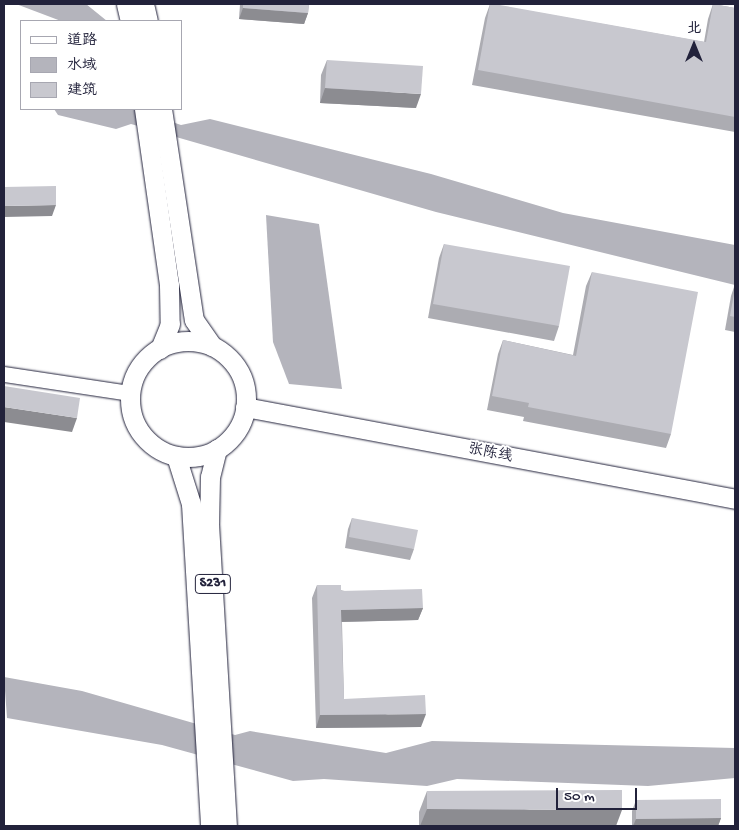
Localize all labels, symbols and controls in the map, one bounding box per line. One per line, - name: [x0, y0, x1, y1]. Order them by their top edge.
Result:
- legend: [20, 20, 182, 110]
- north arrow: [669, 20, 719, 70]
- text: 北: [687, 21, 701, 38]
- text: 道路: [67, 32, 97, 50]
- text: 水域: [67, 57, 97, 75]
- text: 建筑: [67, 82, 97, 100]
- street label: 张陈线: [466, 441, 514, 467]
- road number: S231: [194, 572, 232, 596]
- scale bar: [559, 778, 640, 810]
- text: 50 m: [564, 788, 595, 806]

